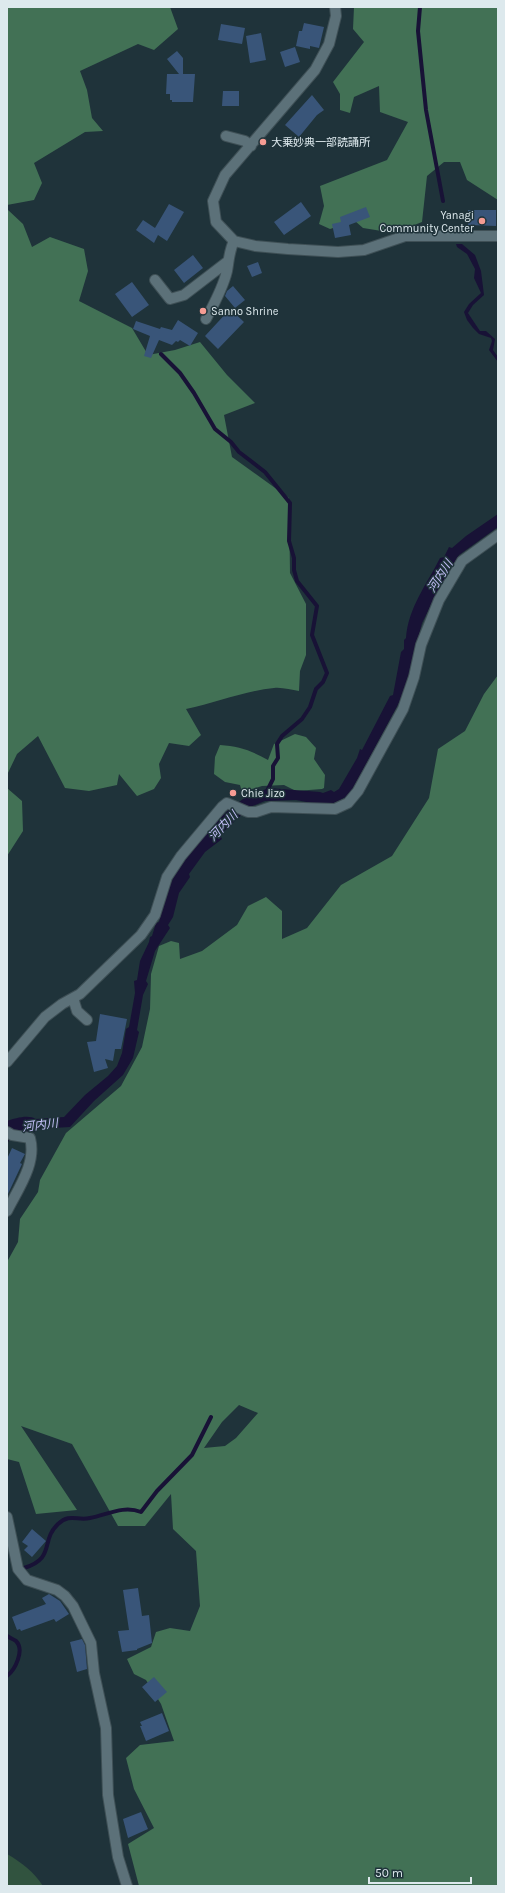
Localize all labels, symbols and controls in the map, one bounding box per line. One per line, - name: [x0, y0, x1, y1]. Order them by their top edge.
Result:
- place label: 大乗妙典一部読誦所: [271, 136, 371, 149]
- marker: 大乗妙典一部読誦所: [258, 137, 268, 147]
- place label: Yanagi Community Center: [379, 209, 474, 235]
- marker: Yanagi Community Center: [477, 216, 487, 226]
- place label: Sanno Shrine: [211, 305, 279, 318]
- marker: Sanno Shrine: [198, 306, 208, 316]
- water label: 河内川: [424, 555, 457, 595]
- place label: Chie Jizo: [241, 787, 285, 800]
- marker: Chie Jizo: [228, 788, 238, 798]
- water label: 河内川: [205, 807, 242, 844]
- water label: 河内川: [21, 1116, 61, 1134]
- scale bar: [369, 1859, 471, 1885]
- text: 50 m: [375, 1866, 403, 1880]

